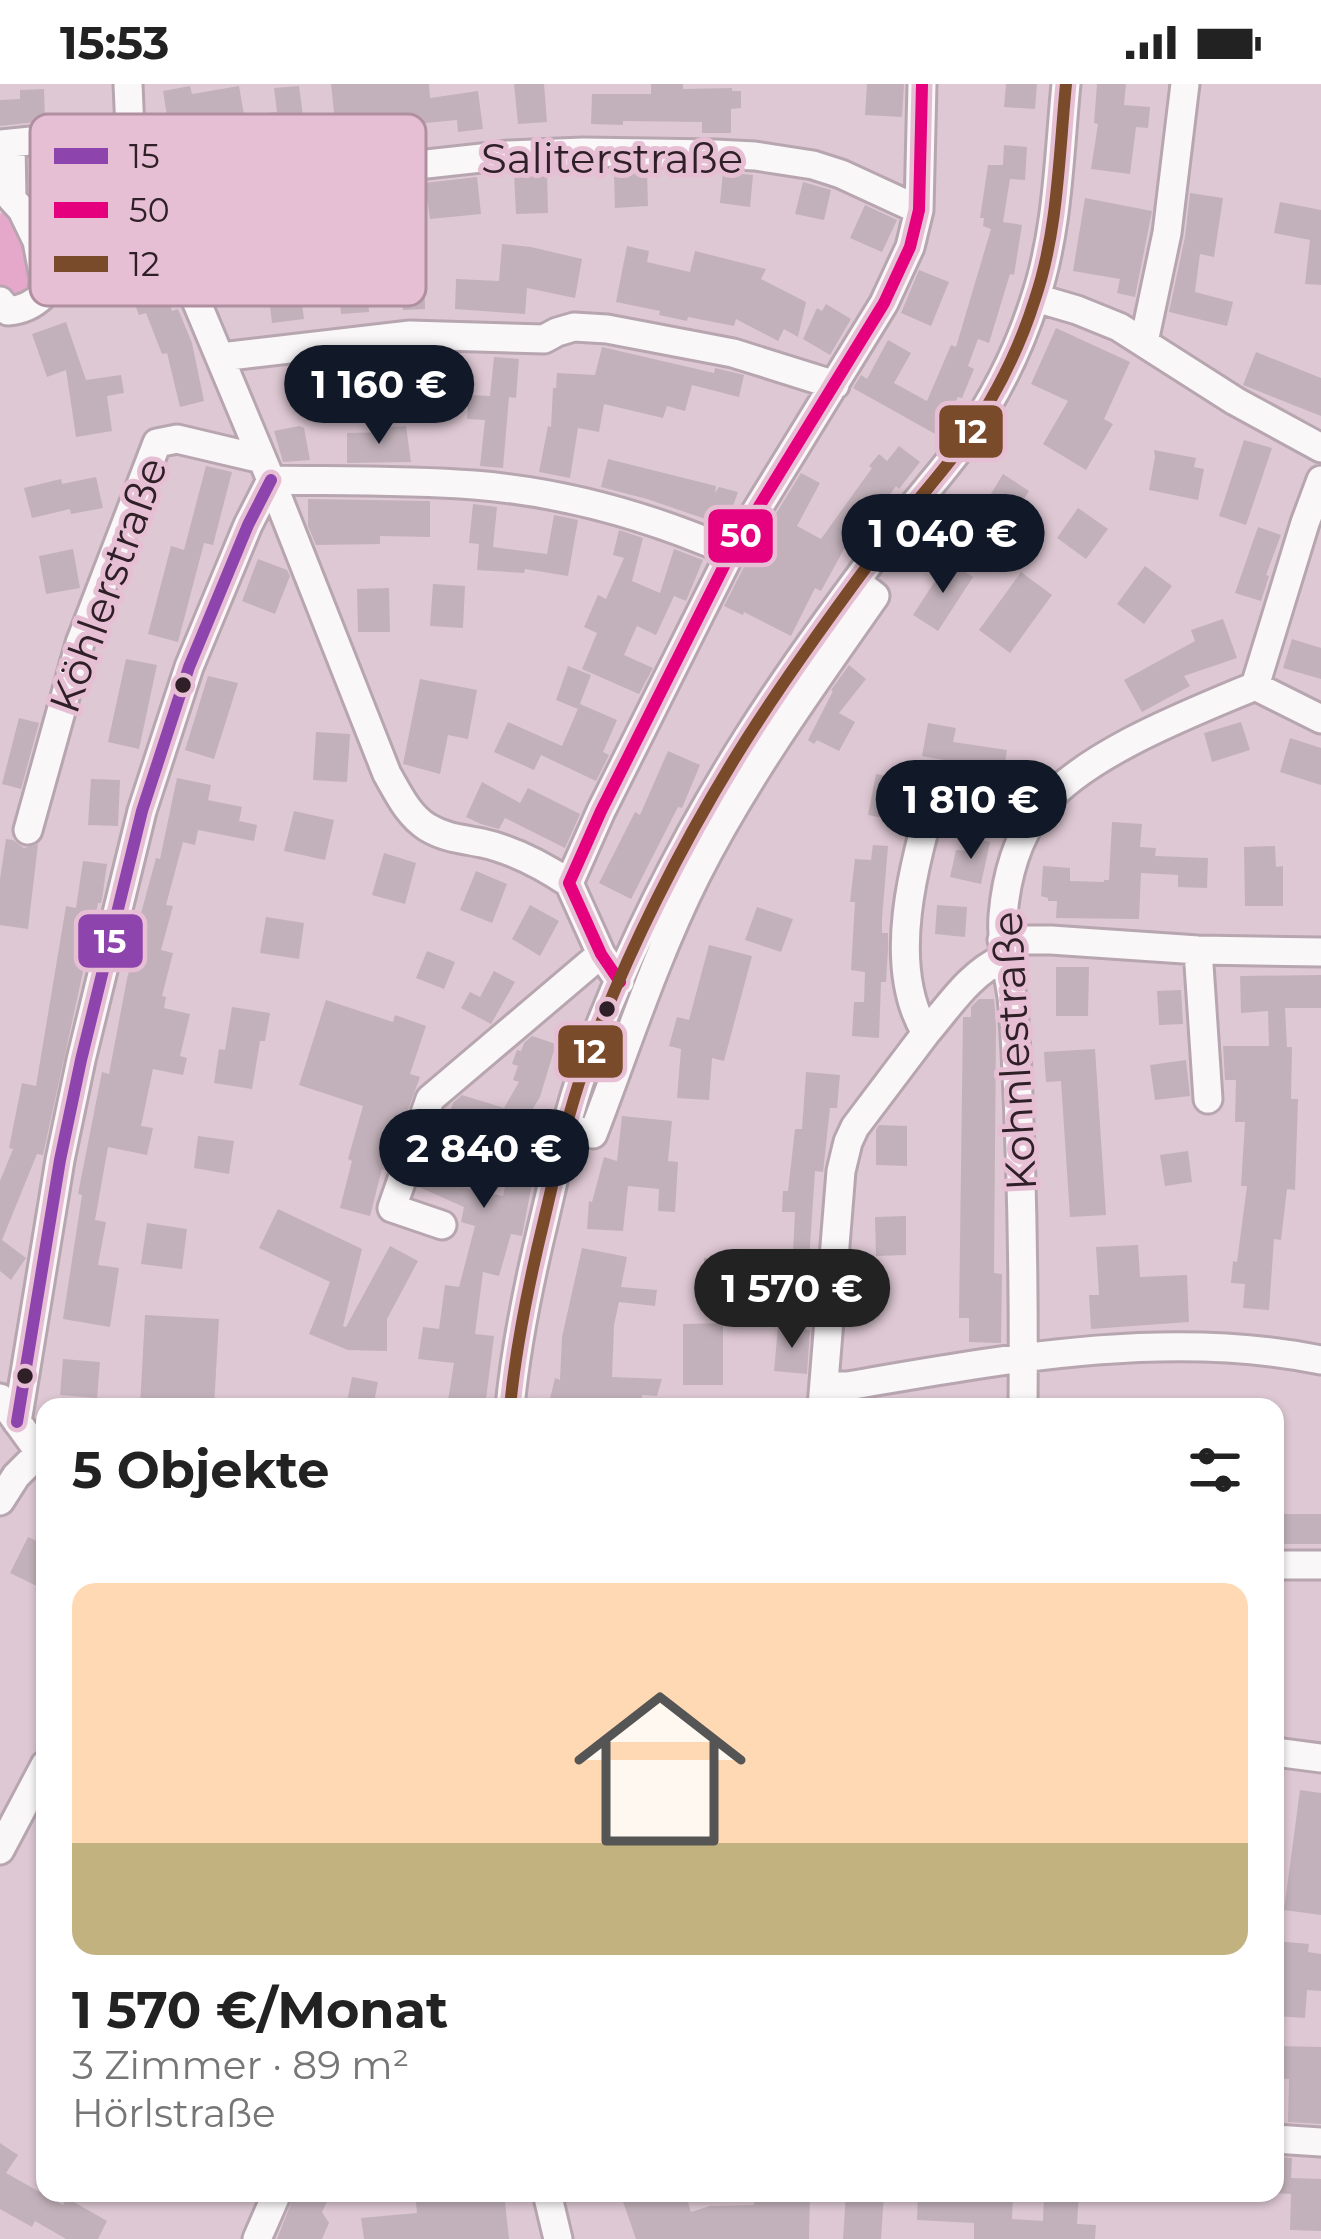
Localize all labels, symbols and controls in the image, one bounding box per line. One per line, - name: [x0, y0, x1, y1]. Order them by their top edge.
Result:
- text: 15:53: [60, 15, 169, 70]
- legend: [30, 114, 426, 306]
- street label: Saliterstraße: [481, 132, 743, 184]
- text: 15: [129, 136, 160, 176]
- text: 50: [129, 190, 170, 230]
- text: 12: [129, 244, 160, 284]
- pin: 1 160 €: [268, 345, 490, 447]
- text: 1 160 €: [311, 360, 447, 408]
- line badge: 12: [937, 403, 1005, 460]
- text: 12: [955, 411, 987, 451]
- street label: Köhlerstraße: [38, 450, 178, 720]
- pin: 1 040 €: [832, 494, 1054, 596]
- line badge: 50: [706, 507, 775, 565]
- text: 1 040 €: [869, 509, 1017, 557]
- text: 50: [720, 515, 762, 555]
- unlabelled marker: [172, 674, 194, 696]
- pin: 1 810 €: [860, 760, 1082, 862]
- text: 1 810 €: [903, 775, 1039, 823]
- street label: Kohnlestraße: [981, 910, 1047, 1192]
- line badge: 15: [76, 912, 145, 970]
- text: 15: [94, 921, 126, 961]
- unlabelled marker: [596, 998, 618, 1020]
- line badge: 12: [556, 1023, 625, 1080]
- text: 12: [574, 1031, 606, 1071]
- pin: 2 840 €: [373, 1109, 595, 1211]
- text: 2 840 €: [406, 1124, 562, 1172]
- pin: 1 570 €: [681, 1249, 903, 1351]
- text: 1 570 €: [721, 1264, 863, 1312]
- unlabelled marker: [14, 1365, 36, 1387]
- icon: filters: [1182, 1437, 1248, 1503]
- text: 5 Objekte: [72, 1439, 329, 1501]
- icon: home: [552, 1661, 768, 1877]
- text: 1 570 €/Monat: [72, 1979, 448, 2041]
- text: 3 Zimmer · 89 m²: [72, 2041, 409, 2089]
- text: Hörlstraße: [72, 2089, 276, 2137]

